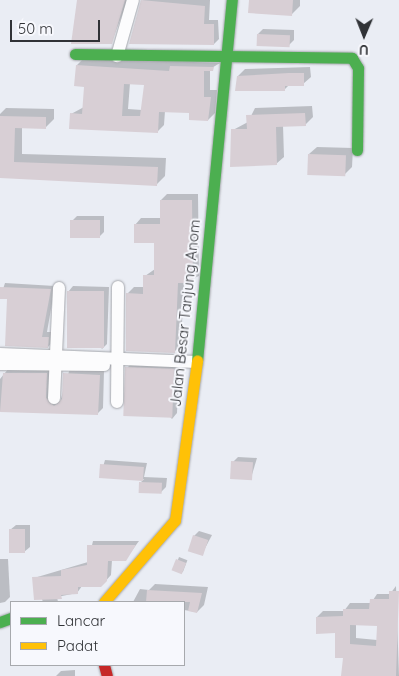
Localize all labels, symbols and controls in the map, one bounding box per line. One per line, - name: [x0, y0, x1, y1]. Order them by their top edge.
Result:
- scale bar: [12, 10, 102, 42]
- north arrow: [339, 10, 389, 60]
- text: 50 m: [18, 19, 53, 38]
- text: U: [359, 41, 369, 59]
- street label: Jalan Besar Tanjung Anom: [166, 218, 204, 408]
- legend: [10, 601, 185, 666]
- text: Lancar: [57, 611, 105, 630]
- text: Padat: [57, 636, 98, 655]

